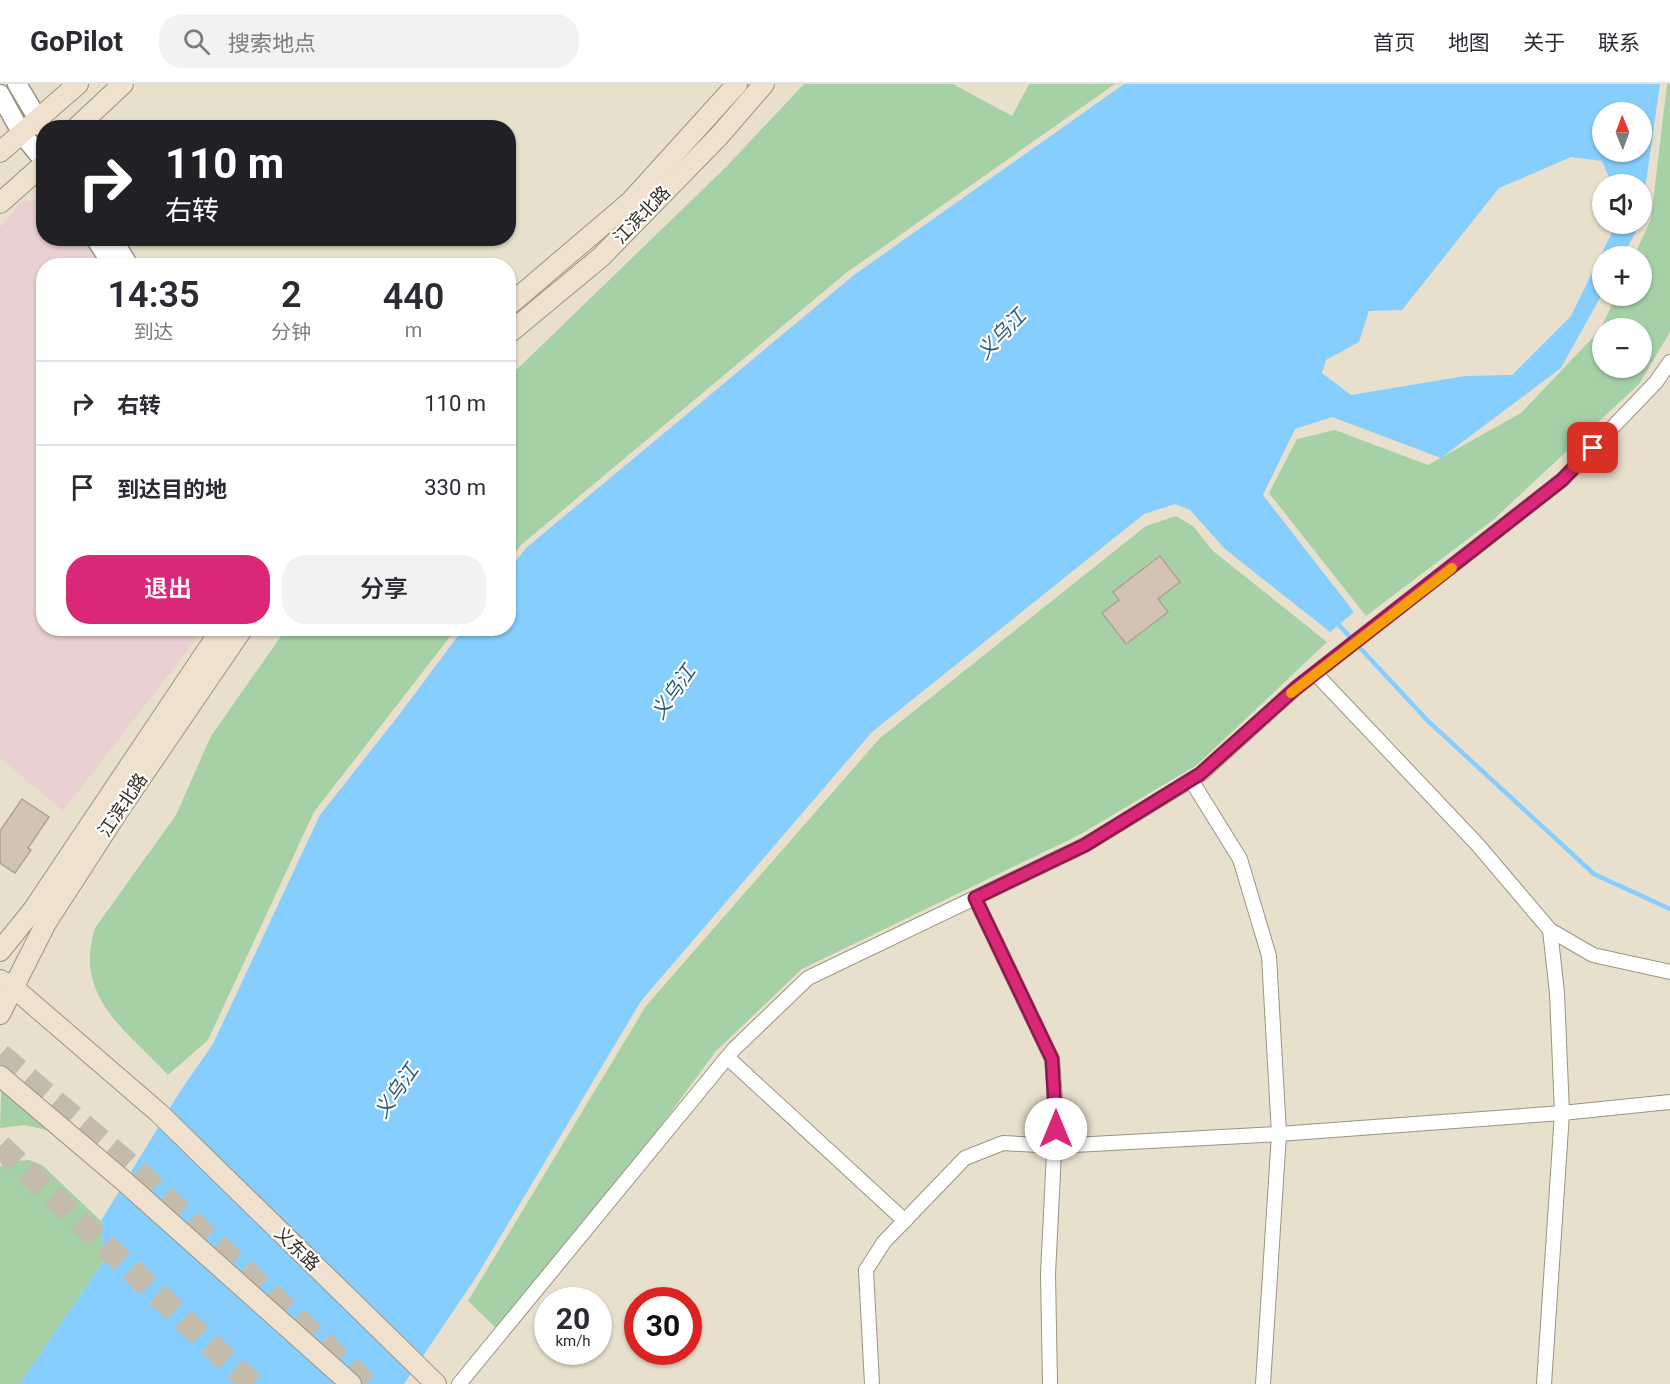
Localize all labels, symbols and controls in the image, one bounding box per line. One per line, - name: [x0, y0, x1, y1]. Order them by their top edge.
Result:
- search box: [159, 14, 579, 68]
- text: GoPilot: [30, 25, 123, 58]
- icon: search: [180, 25, 213, 58]
- text: 搜索地点: [228, 31, 316, 56]
- text: 首页: [1373, 31, 1415, 55]
- text: 地图: [1448, 31, 1490, 55]
- text: 关于: [1523, 31, 1565, 55]
- text: 联系: [1598, 31, 1640, 55]
- north arrow: [1592, 102, 1652, 162]
- map controls: [1592, 102, 1652, 378]
- text: 110 m: [165, 139, 284, 188]
- icon: right: [66, 144, 144, 222]
- button: sound: [1592, 174, 1652, 234]
- street label: 江滨北路: [609, 181, 674, 248]
- text: 右转: [165, 195, 219, 227]
- button: +: [1592, 246, 1652, 306]
- text: 14:35: [108, 274, 200, 316]
- text: 2: [281, 274, 301, 316]
- text: 440: [383, 276, 444, 318]
- water label: 义乌江: [972, 303, 1032, 364]
- text: m: [405, 318, 422, 342]
- button: −: [1592, 318, 1652, 378]
- text: 到达: [134, 320, 174, 344]
- text: 分钟: [271, 320, 311, 344]
- icon: right: [66, 387, 99, 420]
- text: 110 m: [424, 391, 486, 416]
- text: 右转: [117, 393, 161, 418]
- pin: [1567, 422, 1618, 473]
- icon: arrive: [1576, 431, 1609, 464]
- icon: arrive: [66, 471, 99, 504]
- text: 330 m: [424, 475, 486, 500]
- text: 到达目的地: [117, 477, 227, 502]
- button: 退出: [66, 555, 270, 624]
- button: 分享: [282, 555, 486, 624]
- water label: 义乌江: [646, 659, 701, 723]
- street label: 江滨北路: [94, 769, 151, 840]
- water label: 义乌江: [369, 1058, 424, 1122]
- position arrow: [1024, 1097, 1088, 1161]
- street label: 义东路: [271, 1222, 324, 1275]
- speed limit sign: 30: [624, 1287, 702, 1365]
- text: 20: [556, 1301, 590, 1336]
- text: km/h: [555, 1332, 591, 1350]

